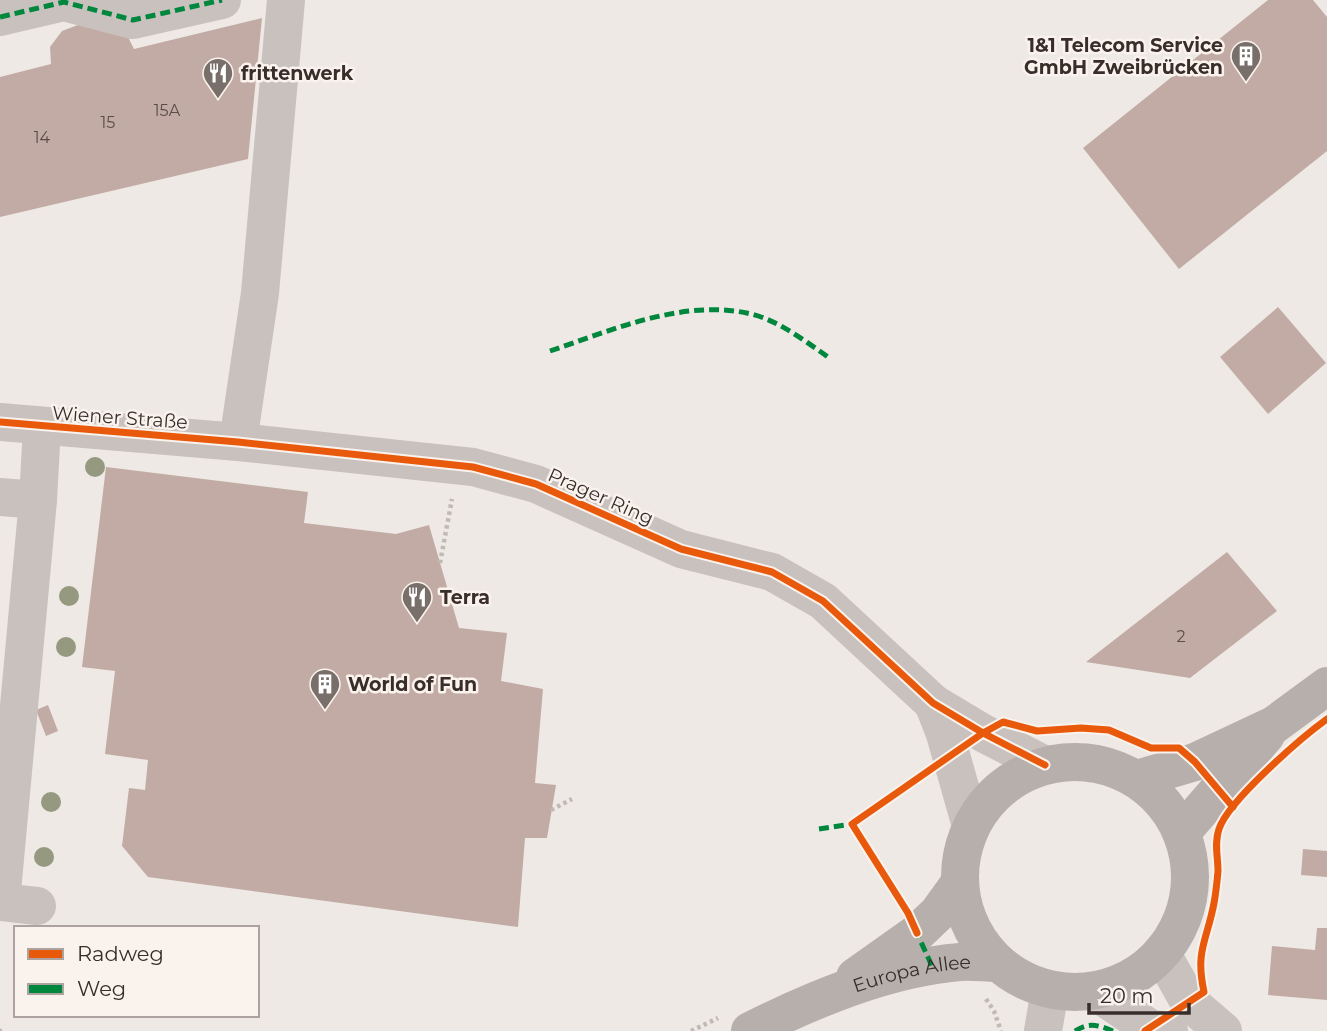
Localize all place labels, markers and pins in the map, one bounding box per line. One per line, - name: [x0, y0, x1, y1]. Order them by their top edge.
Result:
- place label: 1&1 Telecom Service GmbH Zweibrücken: [1024, 34, 1223, 79]
- building icon: 1&1 Telecom Service GmbH Zweibrücken: [1229, 39, 1263, 83]
- restaurant icon: frittenwerk: [201, 56, 235, 100]
- place label: frittenwerk: [241, 62, 354, 85]
- restaurant icon: Terra: [400, 580, 434, 624]
- place label: Terra: [440, 586, 490, 609]
- building icon: World of Fun: [308, 667, 342, 711]
- place label: World of Fun: [348, 673, 477, 696]

